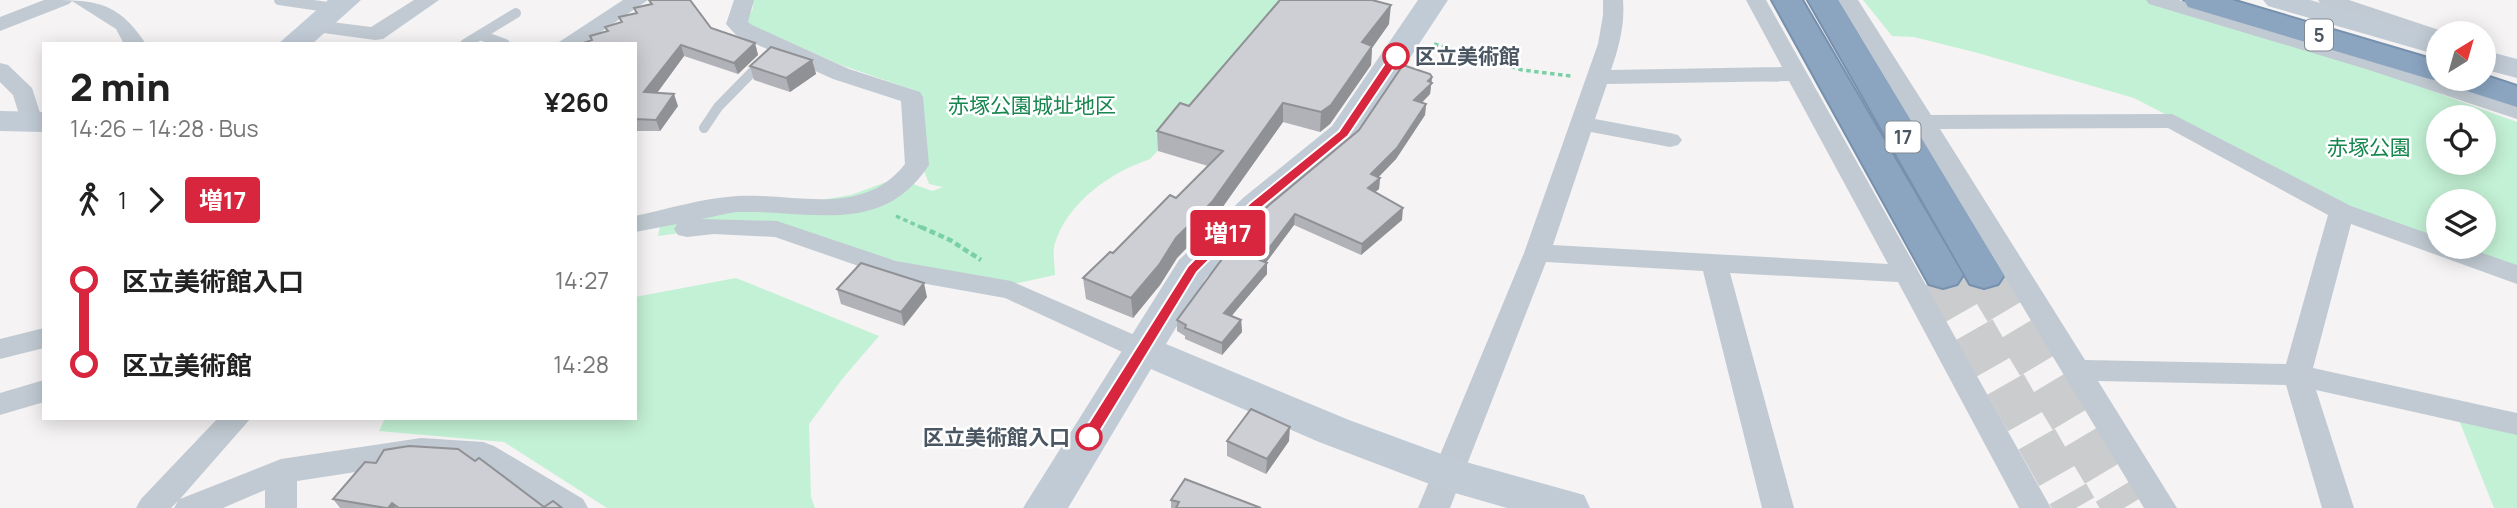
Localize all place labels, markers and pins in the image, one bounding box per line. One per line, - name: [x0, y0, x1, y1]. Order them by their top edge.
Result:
- place label: 区立美術館: [1415, 42, 1520, 70]
- marker: 区立美術館: [1383, 43, 1409, 69]
- place label: 区立美術館入口: [923, 423, 1070, 451]
- marker: 区立美術館入口: [1076, 424, 1102, 450]

